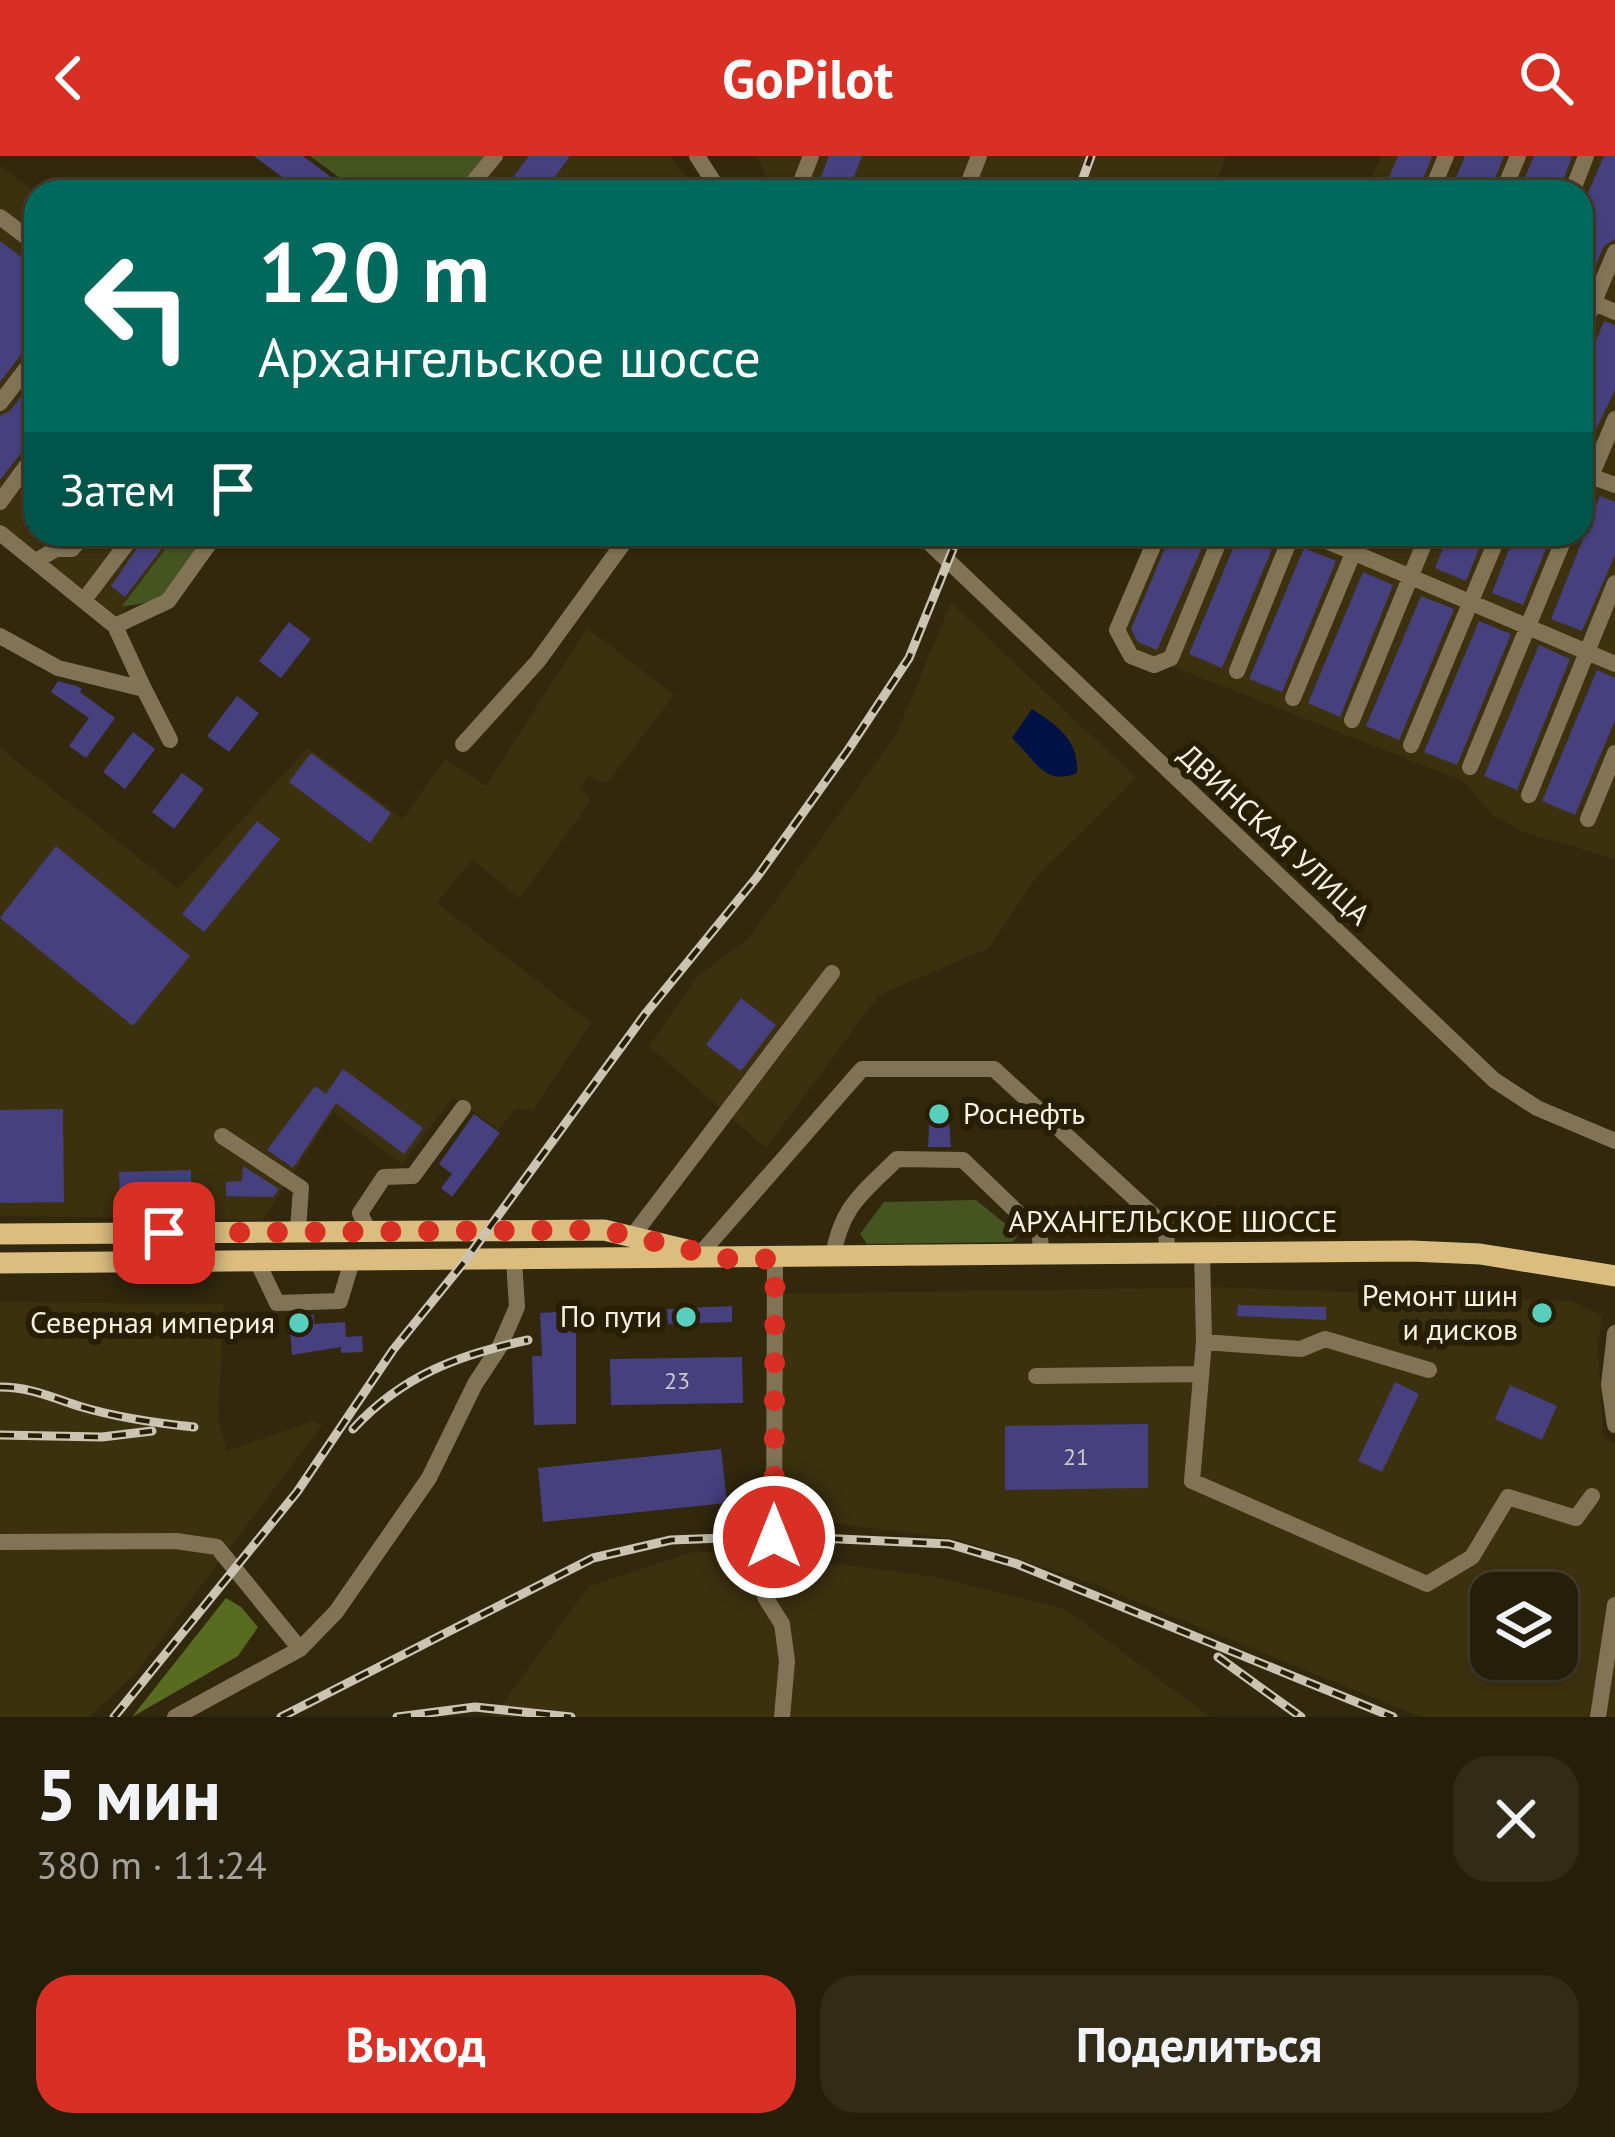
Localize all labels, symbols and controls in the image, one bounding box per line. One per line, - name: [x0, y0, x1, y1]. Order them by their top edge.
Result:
- text: GoPilot: [722, 43, 893, 113]
- icon: back: [36, 45, 102, 111]
- icon: search: [1513, 45, 1579, 111]
- text: 120 m: [258, 216, 490, 325]
- icon: left: [60, 228, 216, 384]
- text: Архангельское шоссе: [258, 322, 761, 392]
- icon: arrive: [200, 456, 266, 522]
- text: Затем: [60, 460, 176, 518]
- street label: ДВИНСКАЯ УЛИЦА: [1171, 735, 1379, 933]
- place label: Роснефть: [963, 1093, 1085, 1132]
- marker: Роснефть: [926, 1101, 952, 1127]
- pin: [113, 1182, 215, 1284]
- icon: arrive: [131, 1200, 197, 1266]
- street label: АРХАНГЕЛЬСКОЕ ШОССЕ: [1008, 1201, 1338, 1240]
- place label: Ремонт шин и дисков: [1362, 1275, 1518, 1348]
- place label: По пути: [560, 1296, 662, 1335]
- marker: Ремонт шин и дисков: [1529, 1300, 1555, 1326]
- place label: Северная империя: [30, 1302, 275, 1341]
- marker: По пути: [673, 1304, 699, 1330]
- marker: Северная империя: [286, 1310, 312, 1336]
- house number: 23: [664, 1365, 690, 1396]
- house number: 21: [1063, 1441, 1089, 1472]
- position arrow: [711, 1474, 837, 1600]
- map controls: [1470, 1572, 1578, 1680]
- button: layers: [1470, 1572, 1578, 1680]
- text: 5 мин: [36, 1747, 221, 1840]
- button: close: [1453, 1756, 1579, 1882]
- text: 380 m · 11:24: [36, 1839, 267, 1890]
- button: Выход: [36, 1975, 796, 2113]
- button: Поделиться: [820, 1975, 1579, 2113]

